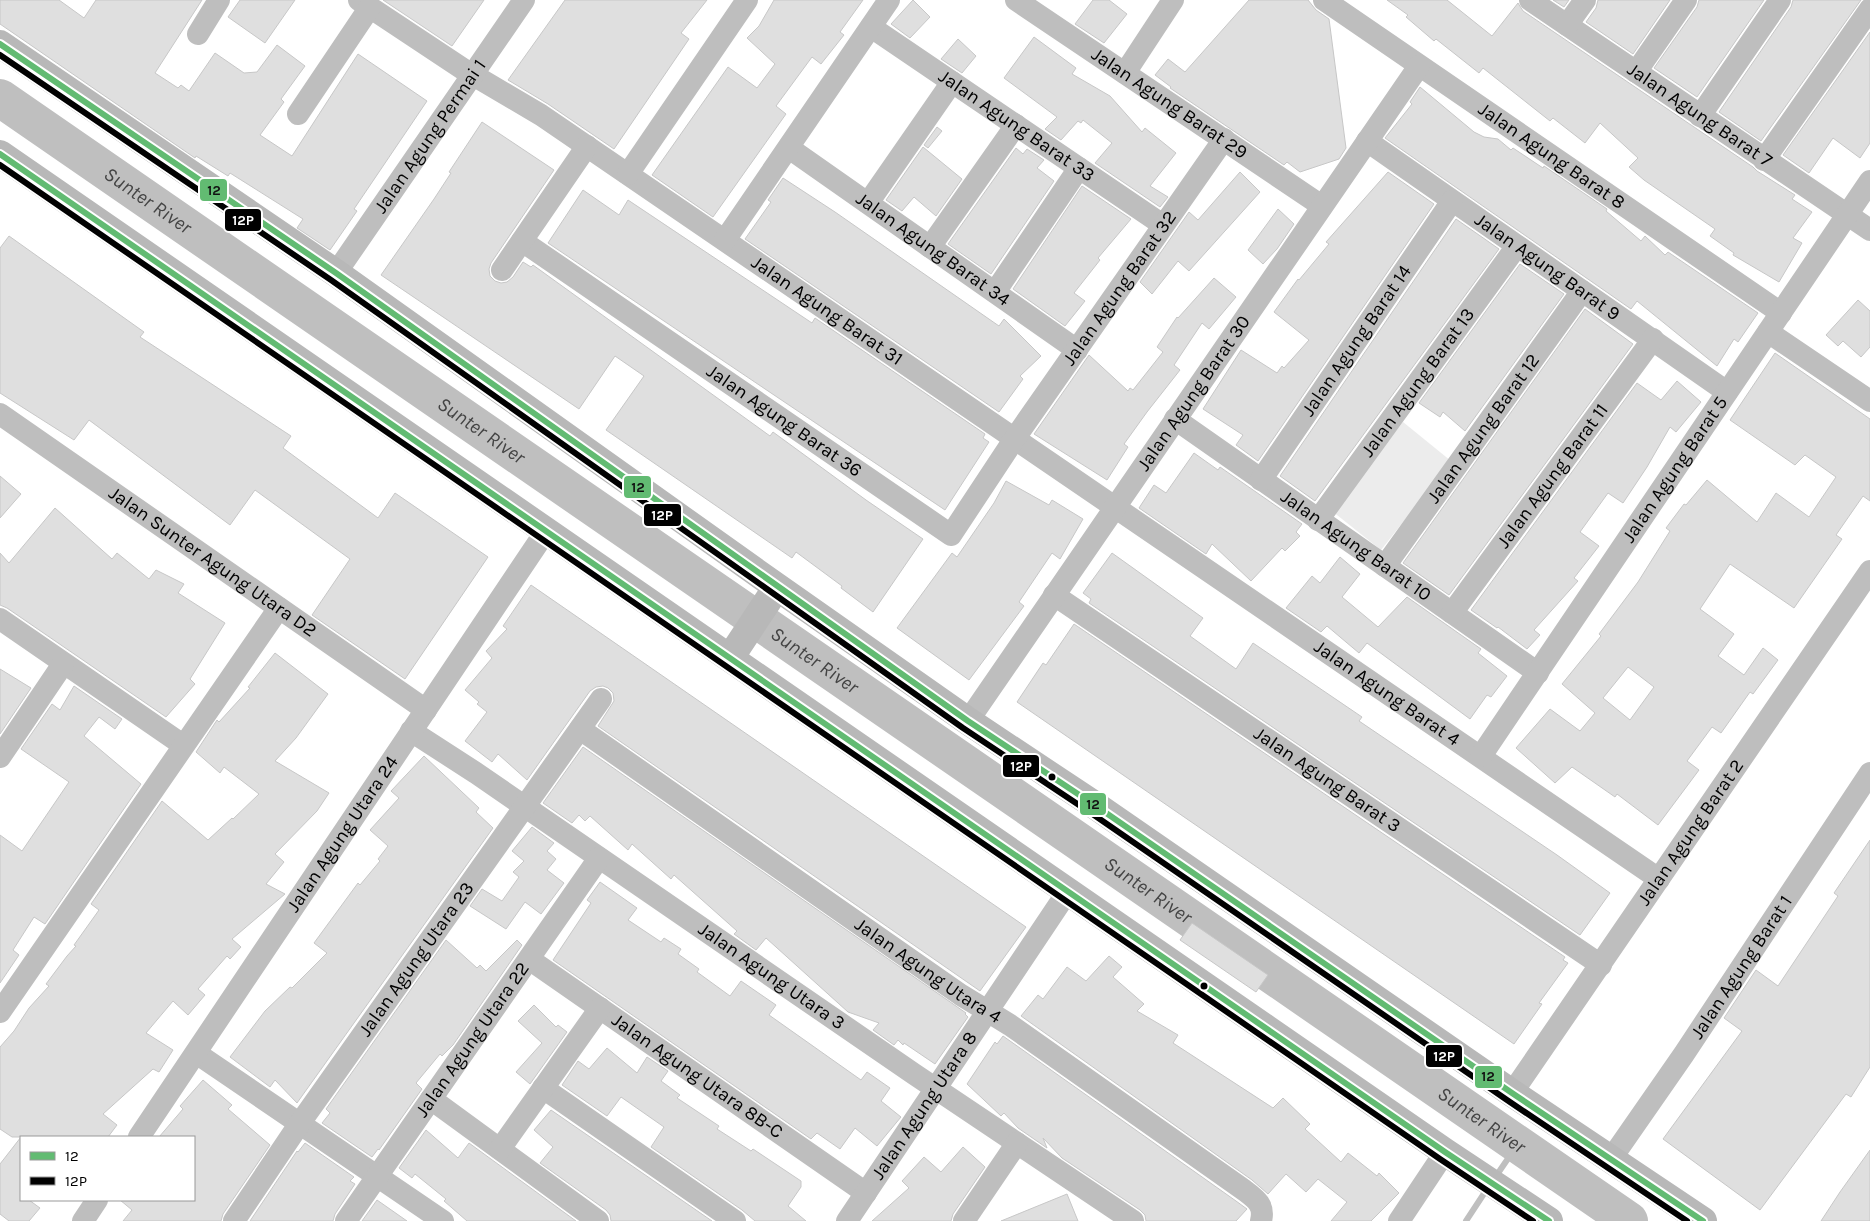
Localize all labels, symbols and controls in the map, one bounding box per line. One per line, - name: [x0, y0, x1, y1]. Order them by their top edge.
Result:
- street label: Jalan Agung Barat 29: [1087, 43, 1252, 164]
- street label: Jalan Agung Permai 1: [370, 55, 491, 217]
- street label: Jalan Agung Barat 7: [1623, 58, 1776, 172]
- street label: Jalan Agung Barat 33: [935, 65, 1099, 186]
- street label: Jalan Agung Barat 8: [1474, 98, 1629, 214]
- water label: Sunter River: [100, 162, 197, 239]
- line badge: 12: [199, 178, 228, 202]
- text: 12: [207, 182, 221, 199]
- street label: Jalan Agung Barat 34: [852, 188, 1015, 311]
- street label: Jalan Agung Barat 32: [1058, 207, 1181, 370]
- line badge: 12P: [224, 208, 262, 232]
- street label: Jalan Agung Barat 9: [1471, 209, 1624, 325]
- text: 12P: [232, 212, 254, 229]
- street label: Jalan Agung Barat 31: [747, 251, 907, 370]
- street label: Jalan Agung Barat 14: [1297, 261, 1416, 420]
- street label: Jalan Agung Barat 13: [1357, 304, 1479, 461]
- street label: Jalan Agung Barat 30: [1133, 311, 1255, 475]
- street label: Jalan Agung Barat 12: [1423, 350, 1544, 508]
- street label: Jalan Agung Barat 36: [703, 360, 866, 482]
- water label: Sunter River: [433, 392, 531, 469]
- street label: Jalan Agung Barat 5: [1618, 392, 1732, 547]
- street label: Jalan Agung Barat 11: [1492, 399, 1613, 552]
- line badge: 12: [623, 475, 652, 499]
- text: 12: [631, 479, 645, 496]
- street label: Jalan Sunter Agung Utara D2: [105, 482, 321, 642]
- street label: Jalan Agung Barat 10: [1277, 485, 1436, 606]
- line badge: 12P: [643, 503, 682, 527]
- text: 12P: [651, 507, 673, 524]
- water label: Sunter River: [767, 622, 864, 699]
- street label: Jalan Agung Barat 4: [1310, 636, 1464, 751]
- street label: Jalan Agung Barat 3: [1250, 723, 1405, 837]
- street label: Jalan Agung Utara 24: [282, 751, 403, 916]
- line badge: 12P: [1002, 754, 1040, 778]
- street label: Jalan Agung Barat 2: [1633, 755, 1748, 910]
- text: 12P: [1010, 758, 1032, 775]
- unlabelled marker: [1047, 772, 1057, 782]
- line badge: 12: [1079, 792, 1107, 816]
- text: 12: [1086, 796, 1100, 813]
- water label: Sunter River: [1100, 852, 1198, 929]
- street label: Jalan Agung Utara 23: [354, 878, 478, 1041]
- street label: Jalan Agung Barat 1: [1686, 891, 1797, 1043]
- street label: Jalan Agung Utara 4: [851, 913, 1006, 1028]
- street label: Jalan Agung Utara 3: [694, 918, 849, 1034]
- street label: Jalan Agung Utara 22: [411, 958, 534, 1121]
- unlabelled marker: [1199, 981, 1209, 991]
- street label: Jalan Agung Utara 8B-C: [608, 1009, 787, 1143]
- street label: Jalan Agung Utara 8: [867, 1027, 982, 1184]
- line badge: 12P: [1425, 1044, 1463, 1068]
- text: 12P: [1433, 1048, 1455, 1065]
- line badge: 12: [1474, 1065, 1503, 1089]
- text: 12: [1481, 1068, 1495, 1085]
- water label: Sunter River: [1434, 1081, 1531, 1159]
- legend: [20, 1136, 195, 1201]
- text: 12: [65, 1147, 79, 1165]
- text: 12P: [65, 1172, 87, 1190]

